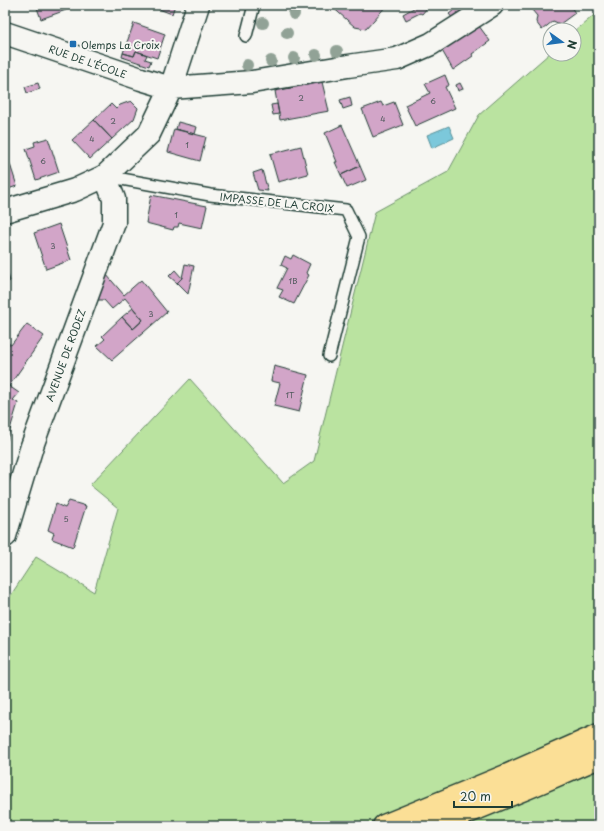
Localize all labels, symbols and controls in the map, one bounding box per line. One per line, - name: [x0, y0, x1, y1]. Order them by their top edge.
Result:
- north arrow: [542, 22, 582, 62]
- place label: Olemps La Croix: [81, 37, 160, 52]
- text: N: [563, 38, 581, 51]
- marker: Olemps La Croix: [68, 39, 78, 49]
- street label: RUE DE L'ÉCOLE: [47, 41, 129, 81]
- house number: 2: [298, 92, 304, 104]
- house number: 6: [430, 95, 436, 107]
- house number: 4: [380, 113, 386, 125]
- house number: 2: [110, 115, 116, 127]
- house number: 4: [89, 133, 95, 145]
- house number: 1: [185, 139, 189, 151]
- house number: 6: [40, 155, 46, 167]
- street label: IMPASSE DE LA CROIX: [219, 189, 335, 215]
- house number: 1: [174, 209, 178, 221]
- house number: 3: [50, 240, 56, 252]
- house number: 1B: [289, 275, 297, 287]
- street label: AVENUE DE RODEZ: [41, 306, 89, 403]
- house number: 3: [148, 308, 154, 320]
- house number: 1T: [285, 389, 295, 401]
- house number: 5: [63, 513, 69, 525]
- scale bar: [454, 783, 512, 809]
- text: 20 m: [460, 787, 491, 805]

